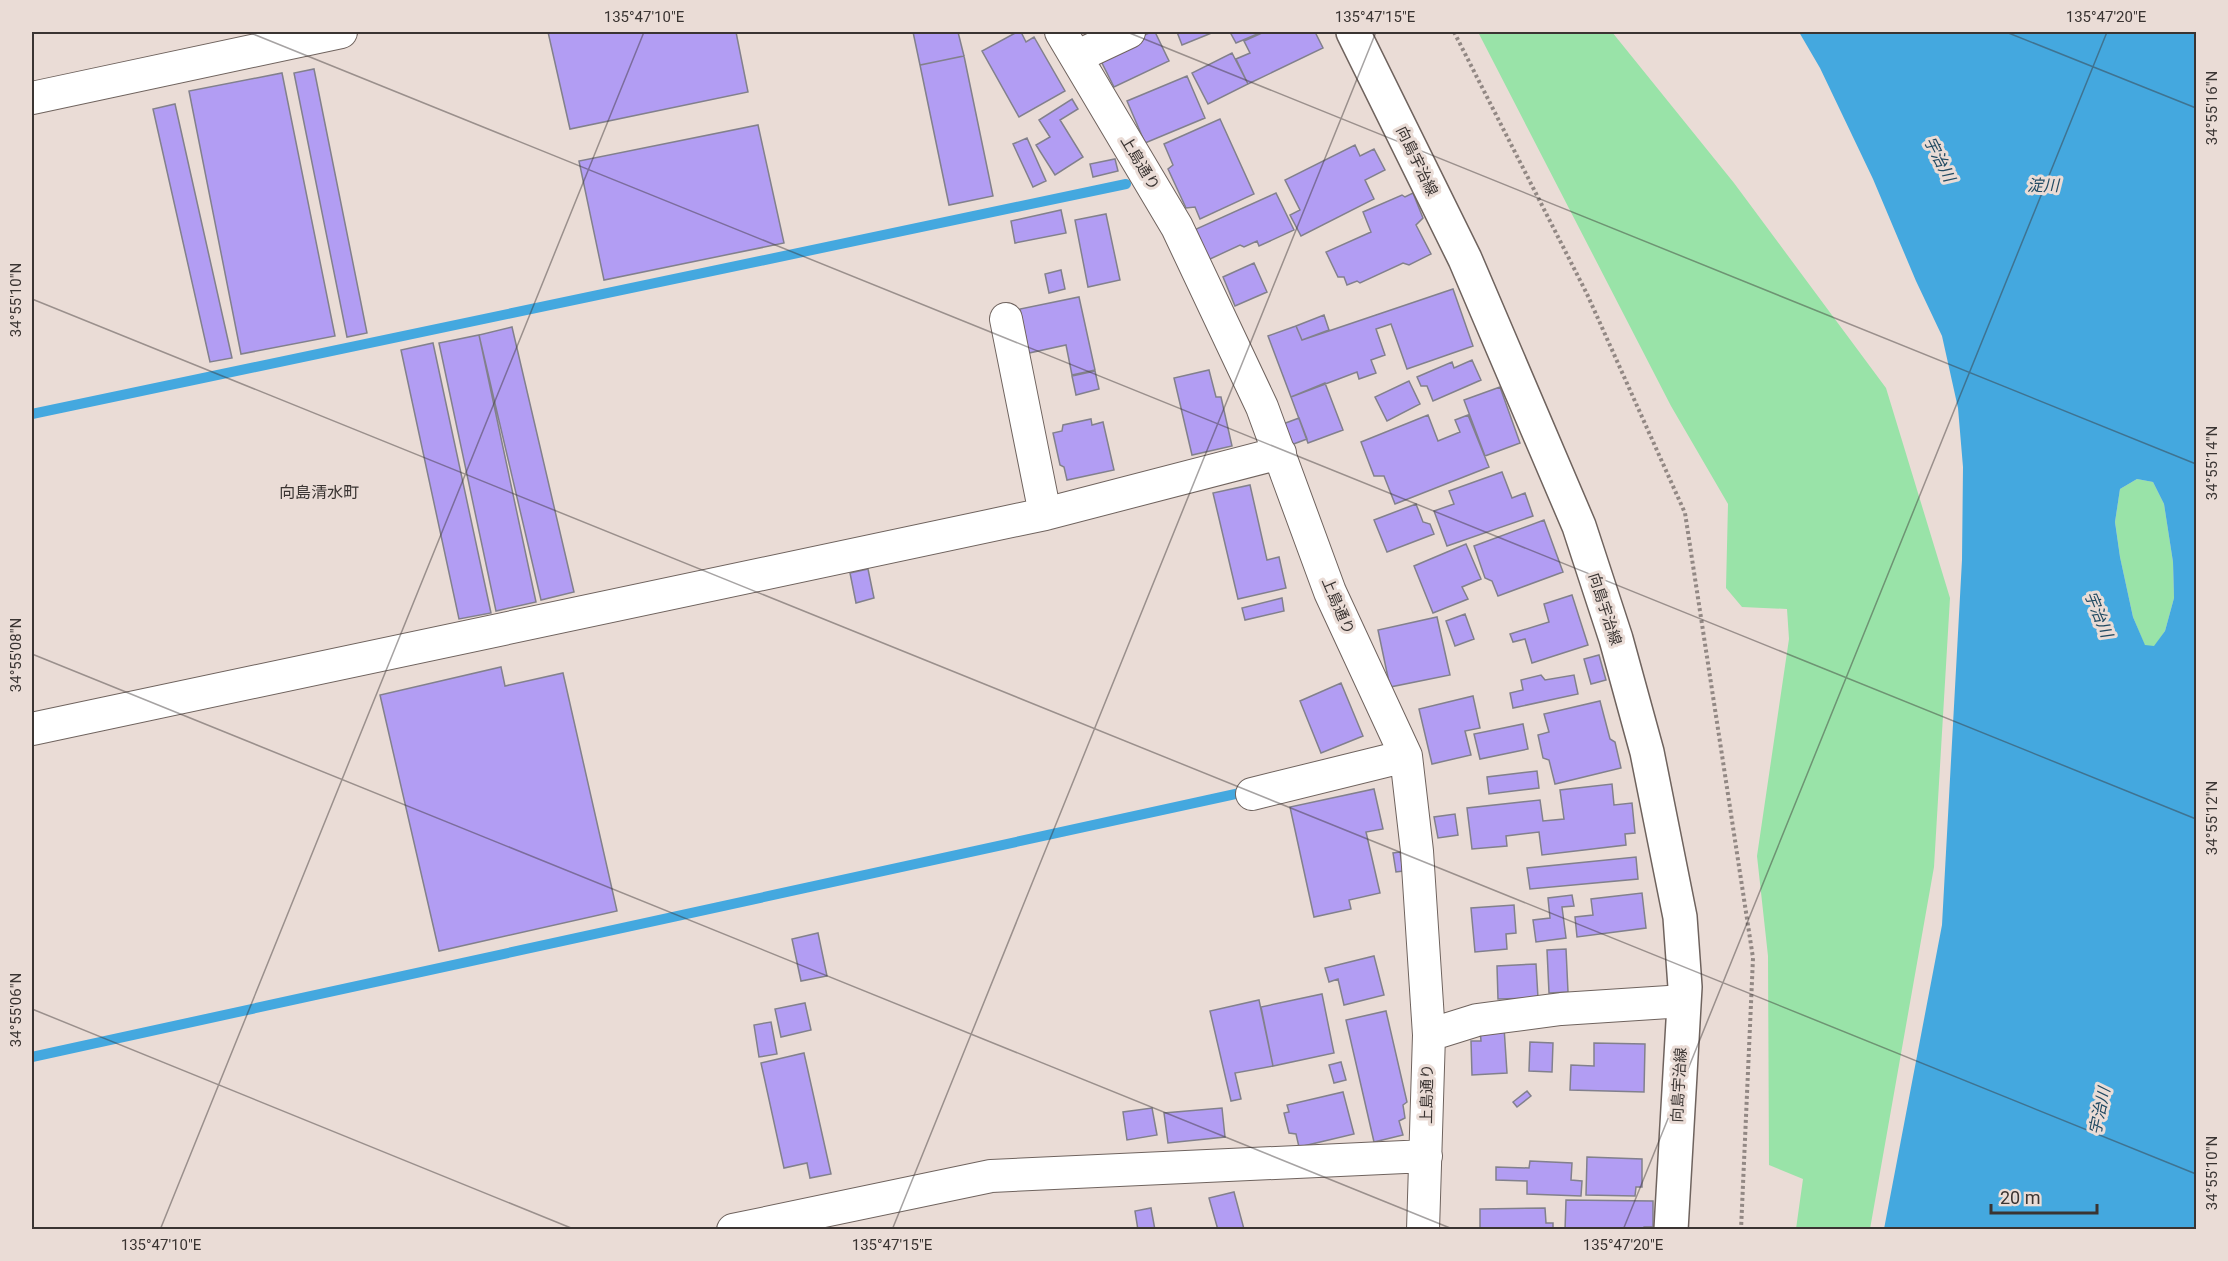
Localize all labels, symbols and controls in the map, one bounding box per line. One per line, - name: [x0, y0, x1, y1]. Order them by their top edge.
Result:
- text: 135°47'10"E: [604, 8, 685, 26]
- text: 135°47'15"E: [1335, 8, 1416, 26]
- text: 135°47'20"E: [2066, 8, 2147, 26]
- text: 34°55'16"N: [2203, 71, 2221, 145]
- street label: 向島宇治線: [1392, 123, 1442, 199]
- street label: 上島通り: [1117, 133, 1163, 193]
- water label: 宇治川: [1920, 134, 1960, 187]
- water label: 淀川: [2027, 176, 2061, 195]
- text: 34°55'10"N: [7, 263, 25, 337]
- text: 34°55'14"N: [2203, 426, 2221, 500]
- district label: 向島清水町: [279, 483, 359, 502]
- street label: 向島宇治線: [1585, 571, 1625, 647]
- street label: 上島通り: [1318, 575, 1358, 637]
- water label: 宇治川: [2081, 588, 2117, 642]
- text: 34°55'08"N: [7, 618, 25, 692]
- text: 34°55'12"N: [2203, 781, 2221, 855]
- text: 34°55'06"N: [7, 973, 25, 1047]
- street label: 向島宇治線: [1668, 1047, 1690, 1123]
- street label: 上島通り: [1417, 1064, 1437, 1124]
- water label: 宇治川: [2085, 1084, 2114, 1137]
- text: 34°55'10"N: [2203, 1136, 2221, 1210]
- scale bar: [1991, 1177, 2098, 1215]
- text: 20 m: [2000, 1187, 2040, 1208]
- text: 135°47'10"E: [121, 1236, 202, 1254]
- text: 135°47'15"E: [852, 1236, 933, 1254]
- text: 135°47'20"E: [1583, 1236, 1664, 1254]

